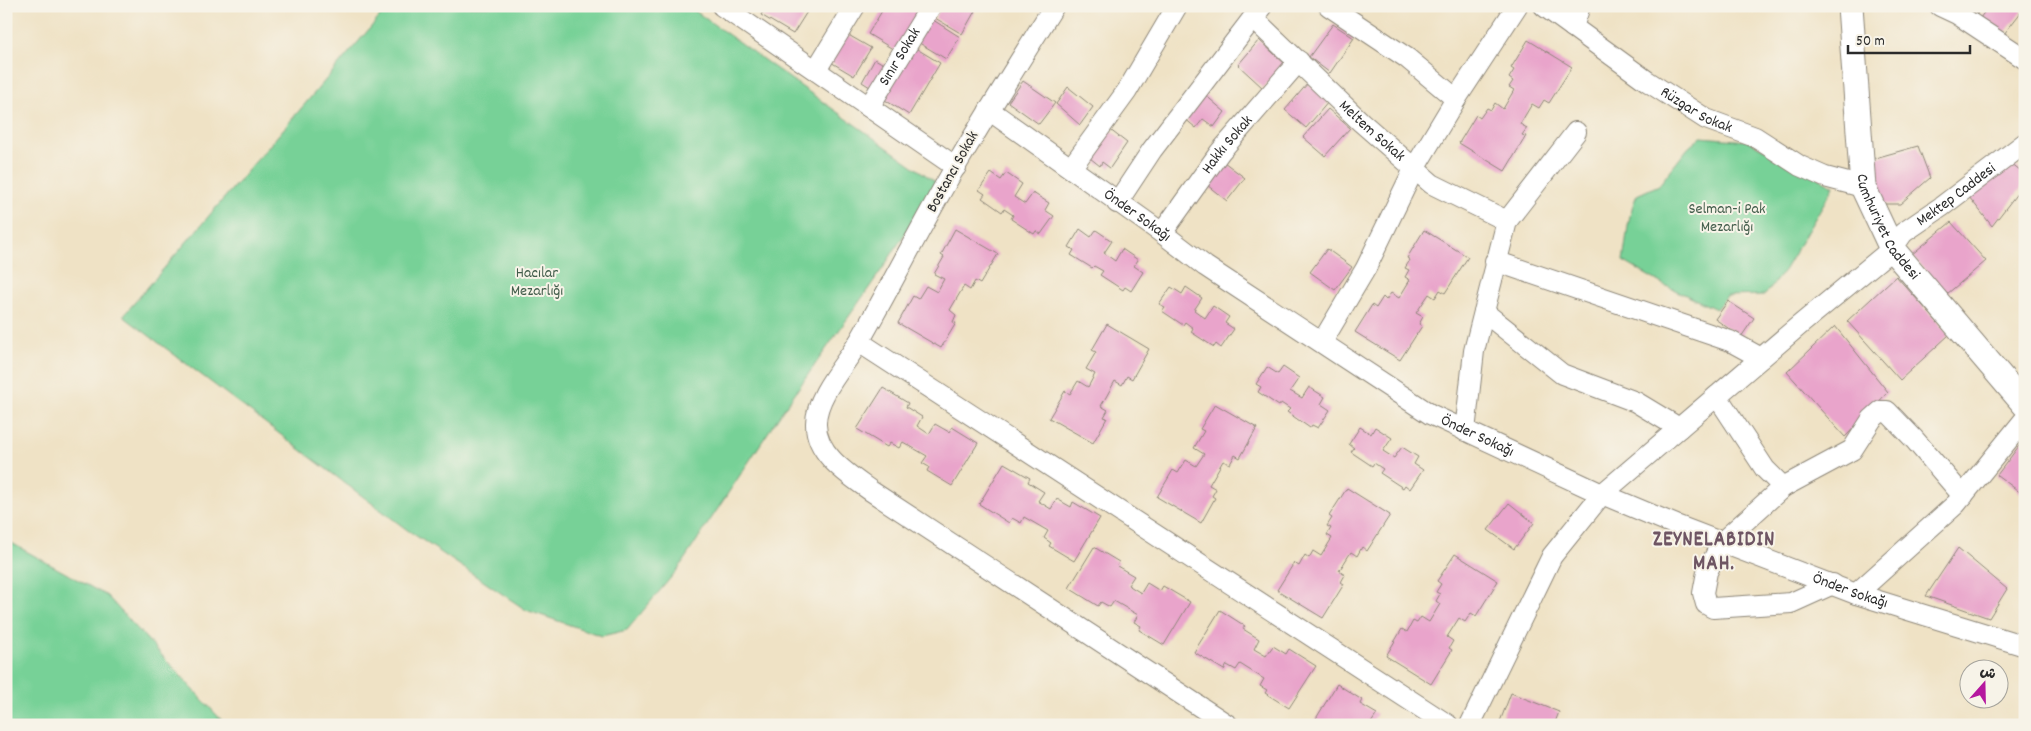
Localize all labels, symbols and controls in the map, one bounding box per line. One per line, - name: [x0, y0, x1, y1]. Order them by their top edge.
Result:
- scale bar: [1848, 22, 1971, 54]
- street label: Sınır Sokak: [873, 23, 927, 90]
- text: 50 m: [1856, 31, 1885, 53]
- street label: Rüzgar Sokak: [1656, 81, 1736, 139]
- street label: Meltem Sokak: [1333, 95, 1410, 167]
- street label: Hakkı Sokak: [1196, 110, 1259, 179]
- street label: Bostancı Sokak: [921, 127, 985, 217]
- street label: Mektep Caddesi: [1912, 158, 2001, 232]
- street label: Cumhuriyet Caddesi: [1851, 173, 1925, 285]
- street label: Önder Sokağı: [1099, 183, 1176, 248]
- park label: Selman-i Pak Mezarlığı: [1688, 198, 1766, 239]
- park label: Hacılar Mezarlığı: [511, 262, 563, 303]
- street label: Önder Sokağı: [1437, 409, 1518, 463]
- district label: ZEYNELABIDIN MAH.: [1653, 526, 1775, 580]
- street label: Önder Sokağı: [1809, 567, 1891, 615]
- north arrow: [1958, 658, 2008, 708]
- text: ش: [1977, 662, 1998, 686]

